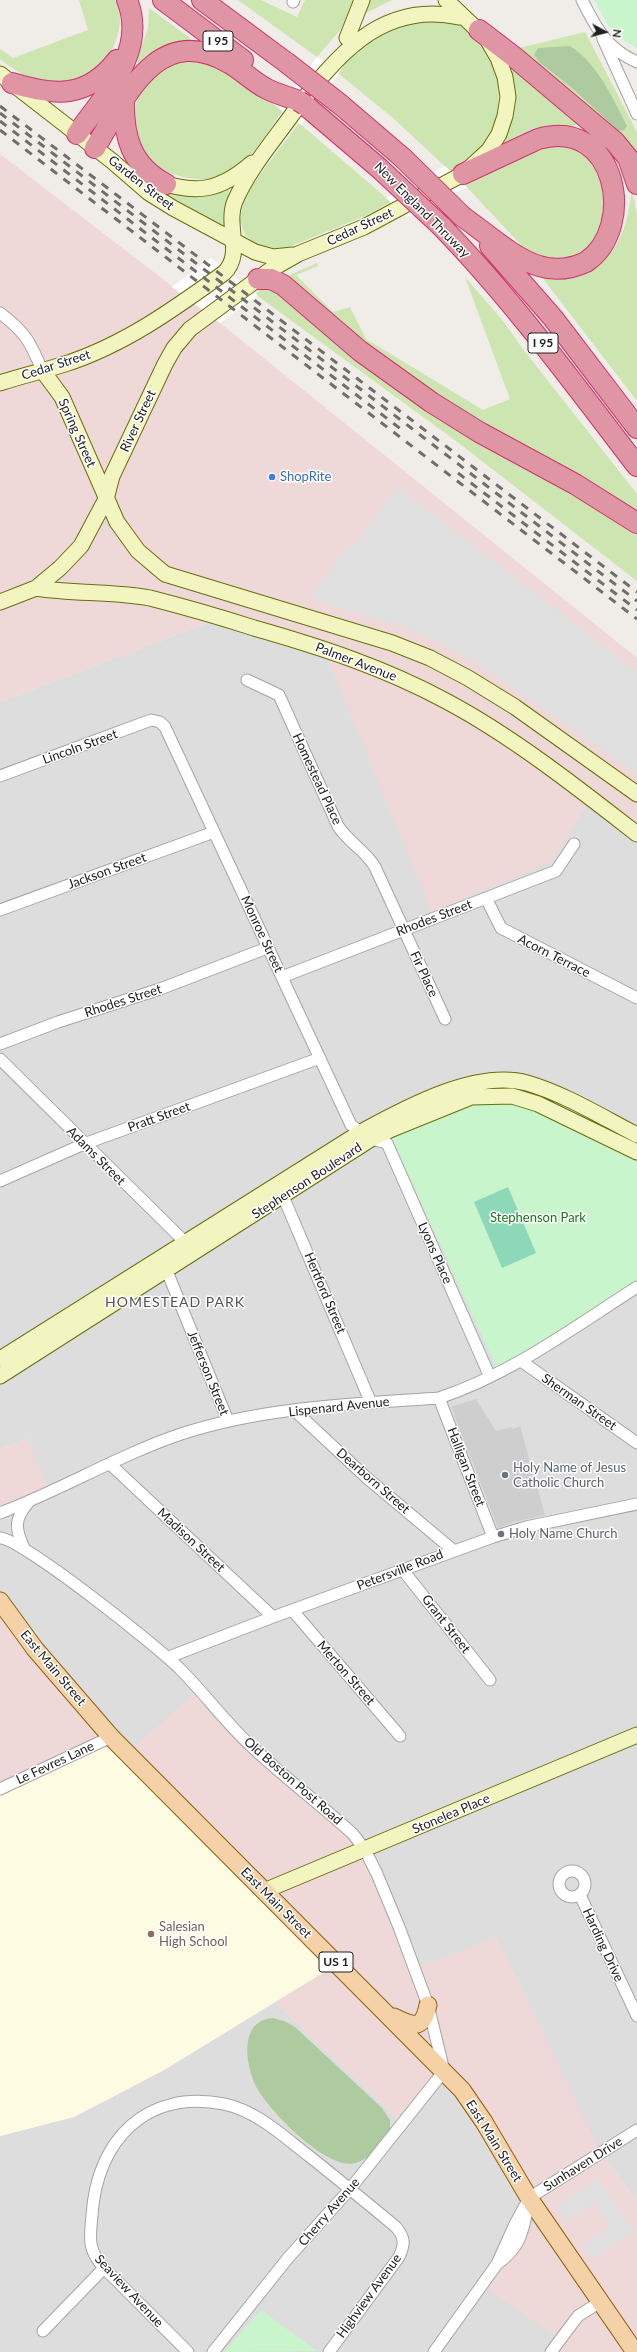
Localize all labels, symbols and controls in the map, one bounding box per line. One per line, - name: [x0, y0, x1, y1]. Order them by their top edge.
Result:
- north arrow: [585, 12, 625, 52]
- text: N: [610, 29, 624, 39]
- road number: I 95: [203, 31, 233, 51]
- street label: Garden Street: [105, 152, 177, 214]
- street label: New England Thruway: [371, 159, 473, 261]
- street label: Cedar Street: [324, 205, 396, 249]
- road number: I 95: [528, 333, 558, 353]
- street label: Cedar Street: [20, 347, 92, 383]
- street label: River Street: [117, 387, 159, 455]
- street label: Spring Street: [55, 396, 99, 470]
- place label: ShopRite: [280, 469, 331, 485]
- marker: ShopRite: [267, 472, 277, 482]
- street label: Palmer Avenue: [313, 639, 399, 685]
- street label: Lincoln Street: [41, 726, 119, 768]
- street label: Homestead Place: [289, 731, 345, 827]
- street label: Jackson Street: [66, 850, 148, 892]
- street label: Monroe Street: [237, 893, 287, 975]
- street label: Rhodes Street: [394, 896, 474, 940]
- street label: Acorn Terrace: [515, 931, 593, 981]
- street label: Fir Place: [407, 949, 441, 999]
- street label: Rhodes Street: [83, 981, 163, 1021]
- street label: Pratt Street: [126, 1099, 192, 1135]
- street label: Adams Street: [64, 1124, 128, 1188]
- street label: Stephenson Boulevard: [249, 1140, 365, 1222]
- park label: Stephenson Park: [490, 1210, 586, 1226]
- street label: Lyons Place: [414, 1220, 456, 1286]
- street label: Hertford Street: [301, 1250, 349, 1336]
- district label: HOMESTEAD PARK: [105, 1294, 245, 1310]
- street label: Jefferson Street: [184, 1328, 232, 1418]
- street label: Sherman Street: [539, 1370, 619, 1434]
- street label: Lispenard Avenue: [288, 1394, 390, 1420]
- street label: Halligan Street: [444, 1425, 488, 1509]
- street label: Dearborn Street: [333, 1445, 413, 1517]
- place label: Holy Name of Jesus Catholic Church: [513, 1460, 626, 1491]
- marker: Holy Name of Jesus Catholic Church: [500, 1470, 510, 1480]
- street label: Madison Street: [154, 1505, 228, 1575]
- place label: Holy Name Church: [509, 1526, 617, 1542]
- marker: Holy Name Church: [496, 1529, 506, 1539]
- street label: Petersville Road: [355, 1546, 445, 1594]
- street label: Grant Street: [418, 1592, 474, 1656]
- street label: East Main Street: [17, 1627, 89, 1709]
- street label: Merton Street: [314, 1638, 378, 1708]
- street label: Old Boston Post Road: [241, 1734, 345, 1828]
- street label: Le Fevres Lane: [14, 1738, 96, 1788]
- street label: Stonelea Place: [410, 1791, 492, 1837]
- street label: East Main Street: [237, 1864, 315, 1942]
- street label: Harding Drive: [579, 1906, 627, 1984]
- place label: Salesian High School: [159, 1919, 228, 1950]
- marker: Salesian High School: [146, 1929, 156, 1939]
- road number: US 1: [319, 1952, 353, 1972]
- street label: East Main Street: [463, 2097, 525, 2185]
- street label: Sunhaven Drive: [541, 2134, 625, 2194]
- street label: Cherry Avenue: [295, 2175, 363, 2249]
- street label: Highview Avenue: [333, 2251, 405, 2341]
- street label: Seaview Avenue: [91, 2252, 167, 2330]

